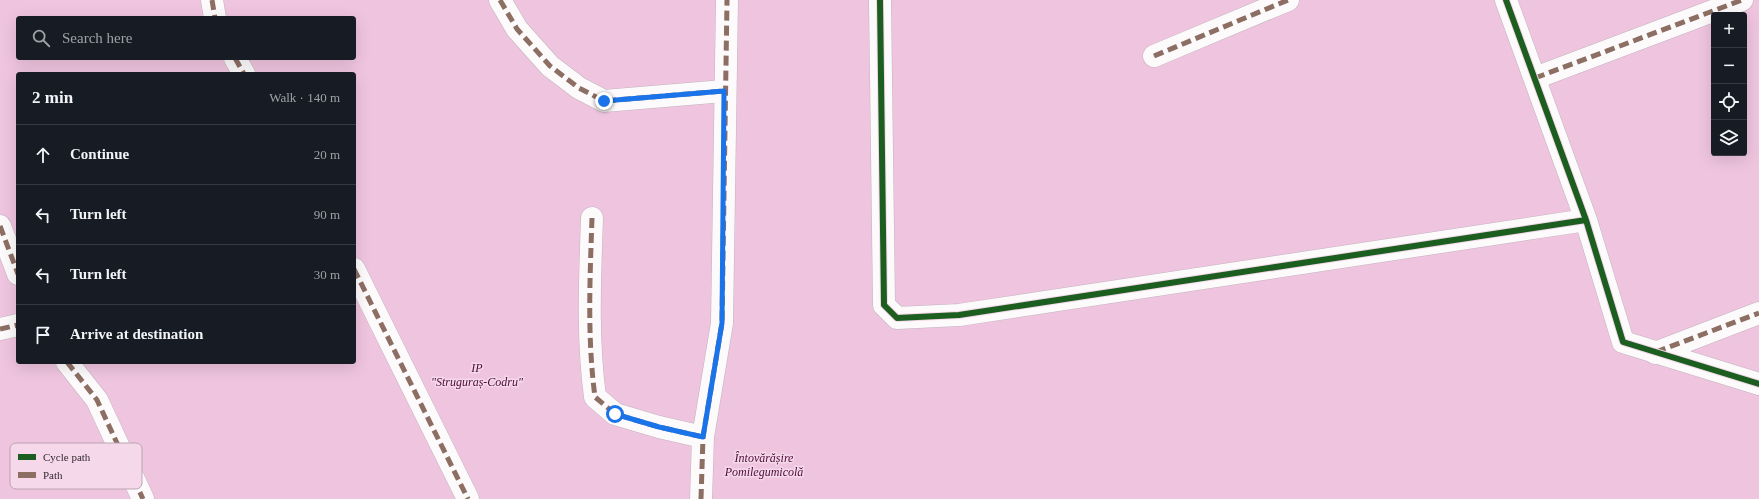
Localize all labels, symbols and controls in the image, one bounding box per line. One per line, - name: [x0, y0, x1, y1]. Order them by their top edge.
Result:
- map controls: [1711, 12, 1747, 156]
- button: +: [1711, 12, 1747, 48]
- search box: [16, 16, 356, 60]
- icon: search: [30, 27, 52, 49]
- text: Search here: [62, 30, 132, 46]
- button: −: [1711, 48, 1747, 84]
- button: locate: [1711, 84, 1747, 120]
- text: 2 min: [32, 88, 73, 107]
- text: Walk · 140 m: [269, 90, 340, 105]
- route end: [595, 92, 613, 110]
- button: layers: [1711, 120, 1747, 156]
- icon: ahead: [32, 144, 54, 166]
- text: Continue: [70, 146, 129, 162]
- text: 20 m: [314, 147, 340, 162]
- icon: left: [32, 204, 54, 226]
- text: Turn left: [70, 206, 127, 222]
- text: 90 m: [314, 207, 340, 222]
- icon: left: [32, 264, 54, 286]
- text: Turn left: [70, 266, 127, 282]
- text: 30 m: [314, 267, 340, 282]
- icon: arrive: [32, 324, 54, 346]
- text: Arrive at destination: [70, 326, 203, 342]
- park label: IP "Struguraș-Codru": [431, 361, 524, 389]
- route start: [606, 405, 624, 423]
- legend: [10, 443, 142, 489]
- text: Cycle path: [43, 451, 91, 463]
- park label: Întovărășire Pomilegumicolă: [724, 451, 803, 479]
- text: Path: [43, 469, 63, 481]

